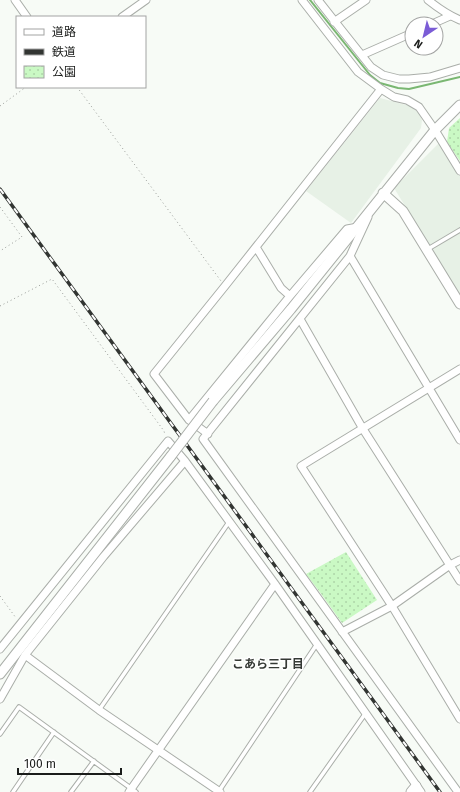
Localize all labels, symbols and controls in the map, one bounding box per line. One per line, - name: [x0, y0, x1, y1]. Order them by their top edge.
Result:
- legend: [16, 16, 146, 88]
- north arrow: [404, 16, 444, 56]
- text: 道路: [52, 25, 76, 39]
- text: N: [412, 36, 425, 51]
- text: 鉄道: [52, 45, 76, 59]
- text: 公園: [52, 65, 76, 79]
- district label: こあら三丁目: [232, 657, 304, 671]
- scale bar: [18, 750, 121, 776]
- text: 100 m: [24, 757, 56, 771]

